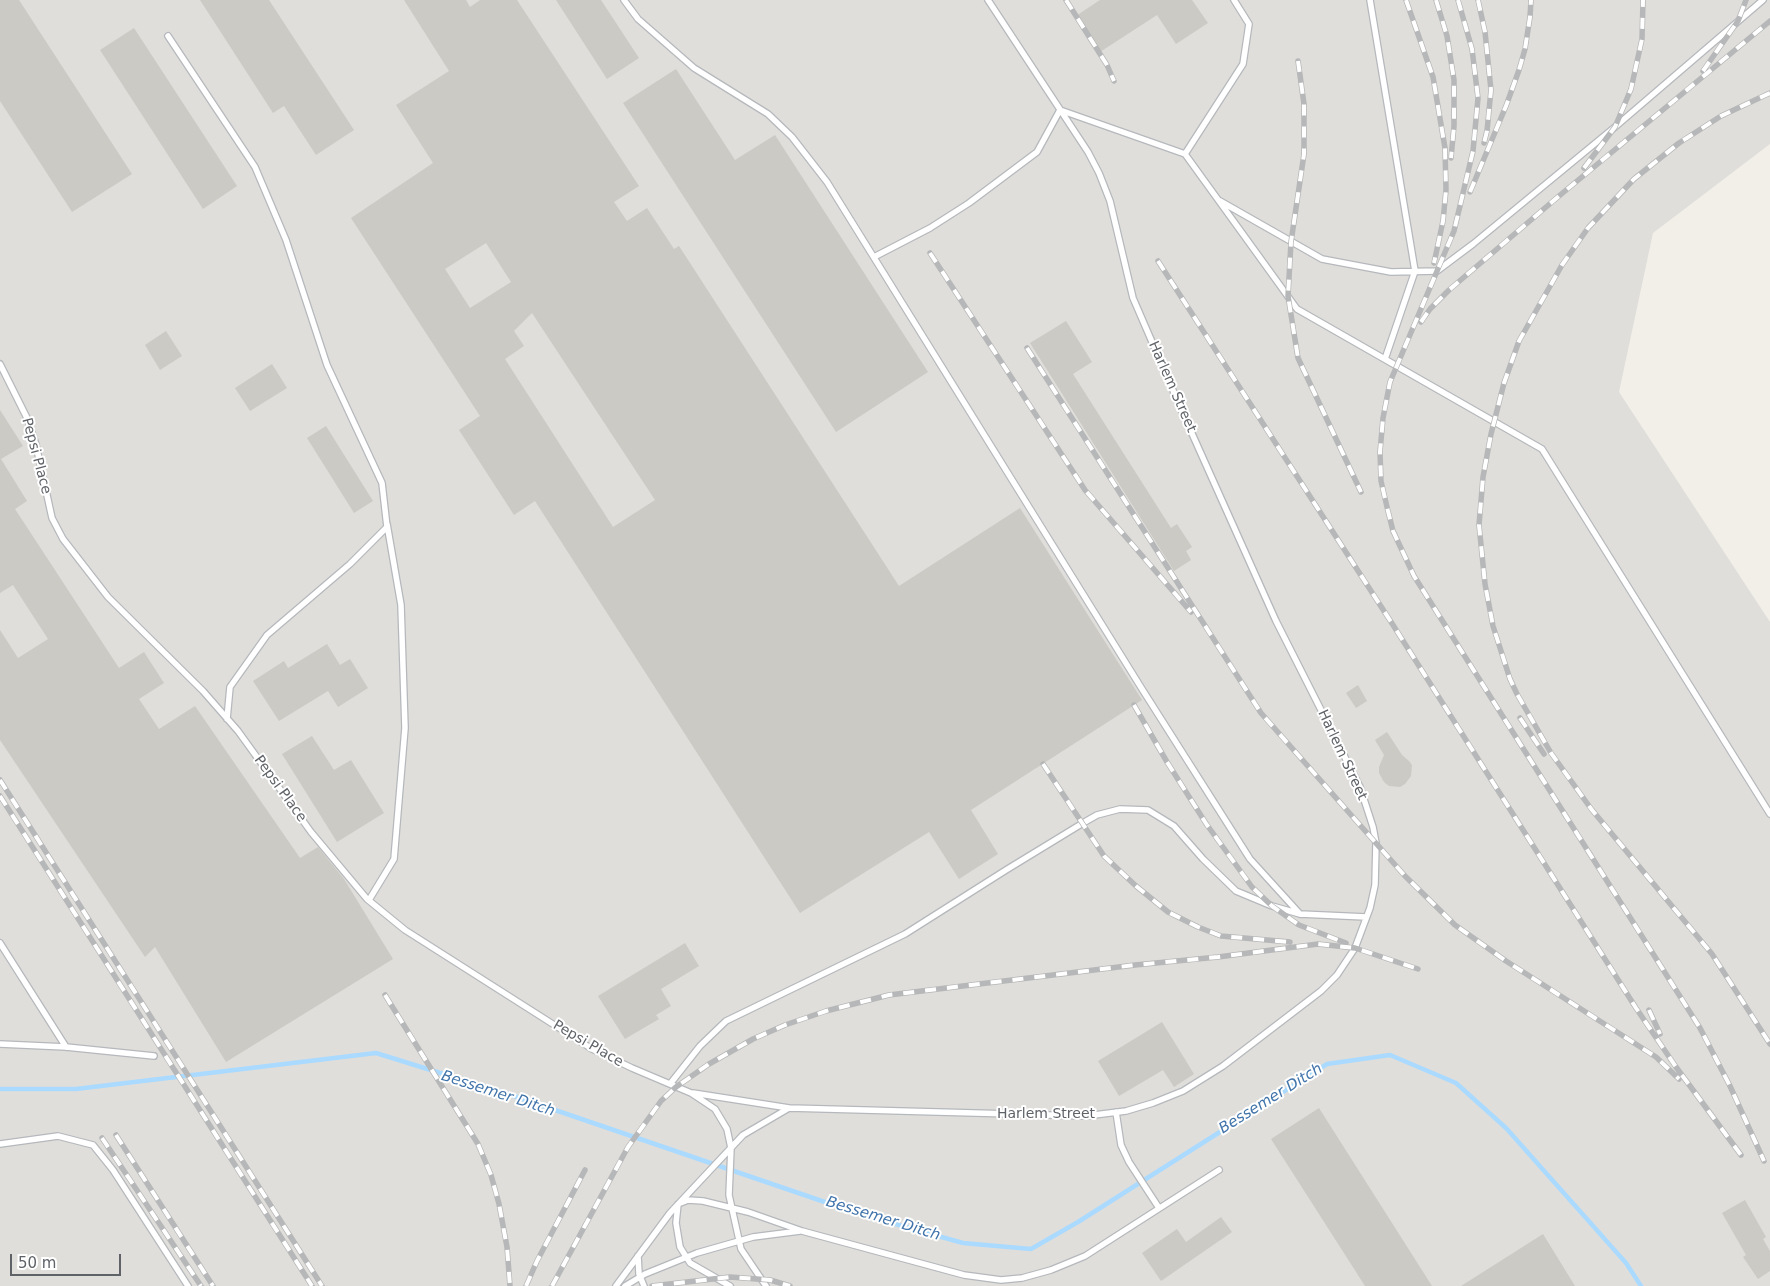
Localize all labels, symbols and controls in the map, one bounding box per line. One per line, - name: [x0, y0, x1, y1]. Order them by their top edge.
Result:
- street label: Harlem Street: [1144, 339, 1200, 435]
- street label: Pepsi Place: [18, 416, 54, 496]
- street label: Harlem Street: [1314, 707, 1370, 803]
- street label: Pepsi Place: [250, 752, 310, 826]
- street label: Pepsi Place: [550, 1017, 626, 1071]
- water label: Bessemer Ditch: [1216, 1060, 1326, 1138]
- water label: Bessemer Ditch: [439, 1067, 557, 1121]
- street label: Harlem Street: [997, 1106, 1095, 1122]
- water label: Bessemer Ditch: [824, 1193, 942, 1245]
- scale bar: [12, 1244, 124, 1276]
- text: 50 m: [18, 1254, 56, 1272]

